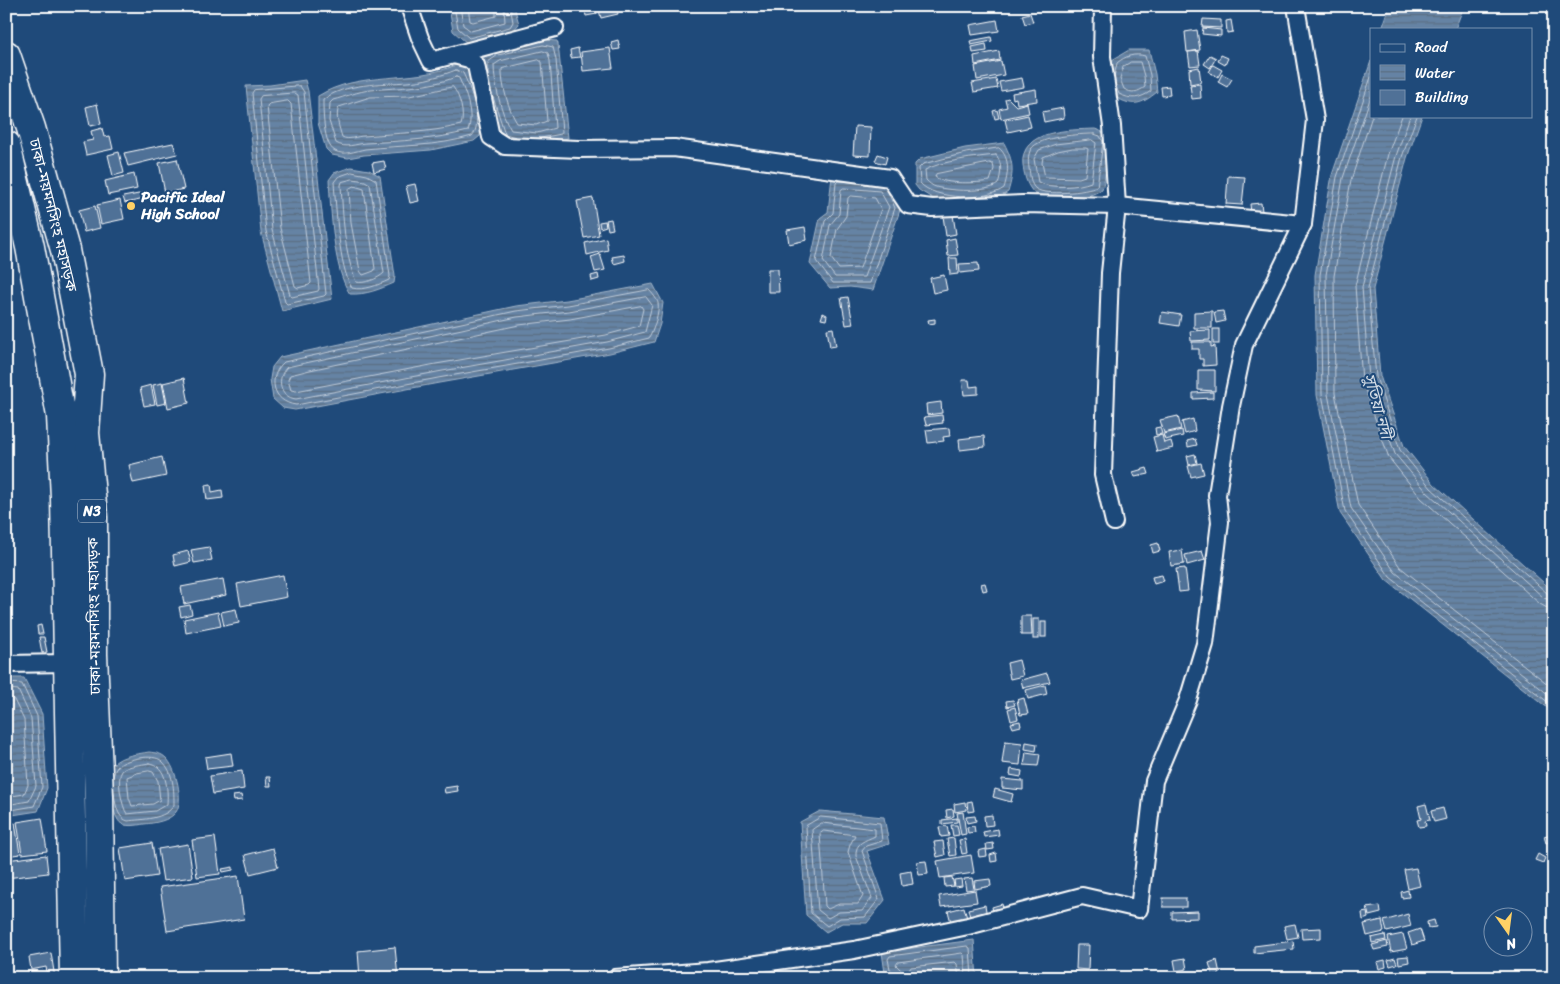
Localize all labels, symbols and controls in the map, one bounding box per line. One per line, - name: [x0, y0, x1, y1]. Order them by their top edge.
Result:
- legend: [1370, 28, 1532, 118]
- text: Road: [1415, 34, 1448, 60]
- text: Water: [1415, 60, 1455, 86]
- text: Building: [1415, 84, 1469, 110]
- street label: ঢাকা-ময়মনসিংহ মহাসড়ক: [21, 135, 85, 295]
- place label: Pacific Ideal High School: [140, 184, 225, 227]
- marker: Pacific Ideal High School: [125, 200, 137, 212]
- water label: সুতিয়া নদী: [1355, 370, 1402, 445]
- road number: N3: [78, 500, 106, 522]
- street label: ঢাকা-ময়মনসিংহ মহাসড়ক: [80, 536, 108, 696]
- north arrow: [1482, 906, 1532, 956]
- text: N: [1503, 931, 1520, 958]

